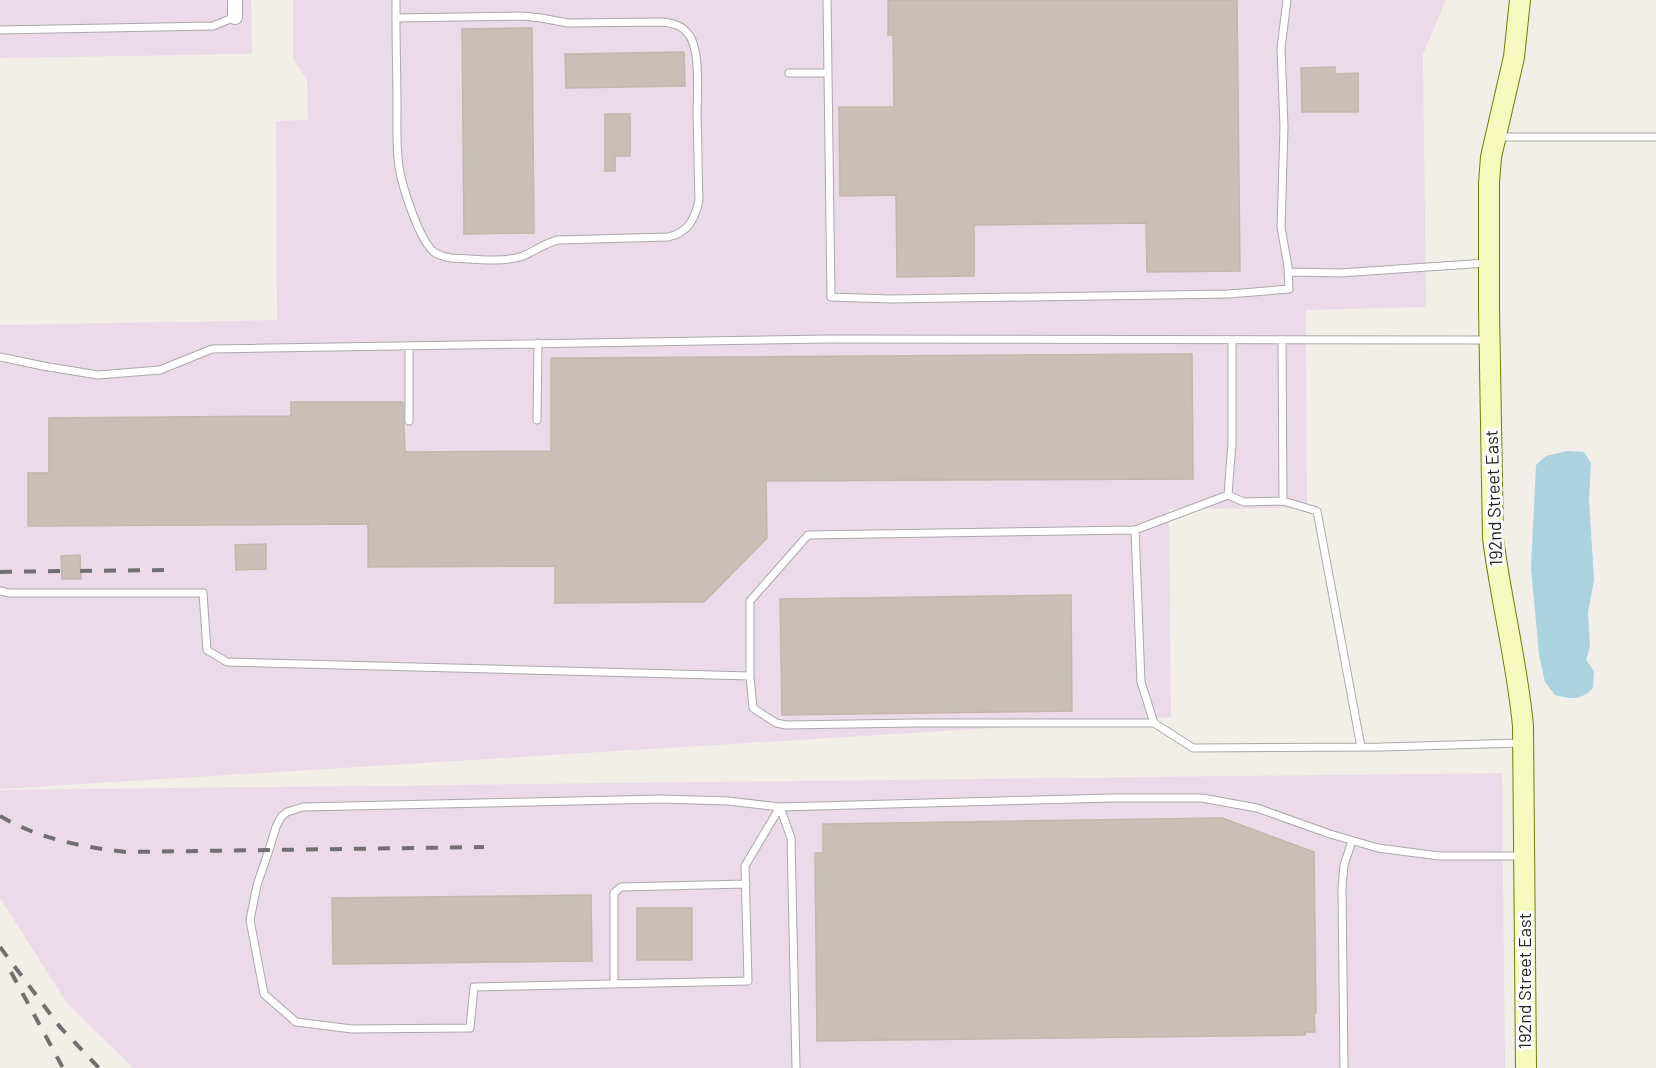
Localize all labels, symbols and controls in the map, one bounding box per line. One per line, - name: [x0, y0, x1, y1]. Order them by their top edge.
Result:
- street label: 192nd Street East: [1480, 430, 1506, 567]
- street label: 192nd Street East: [1513, 913, 1535, 1049]

